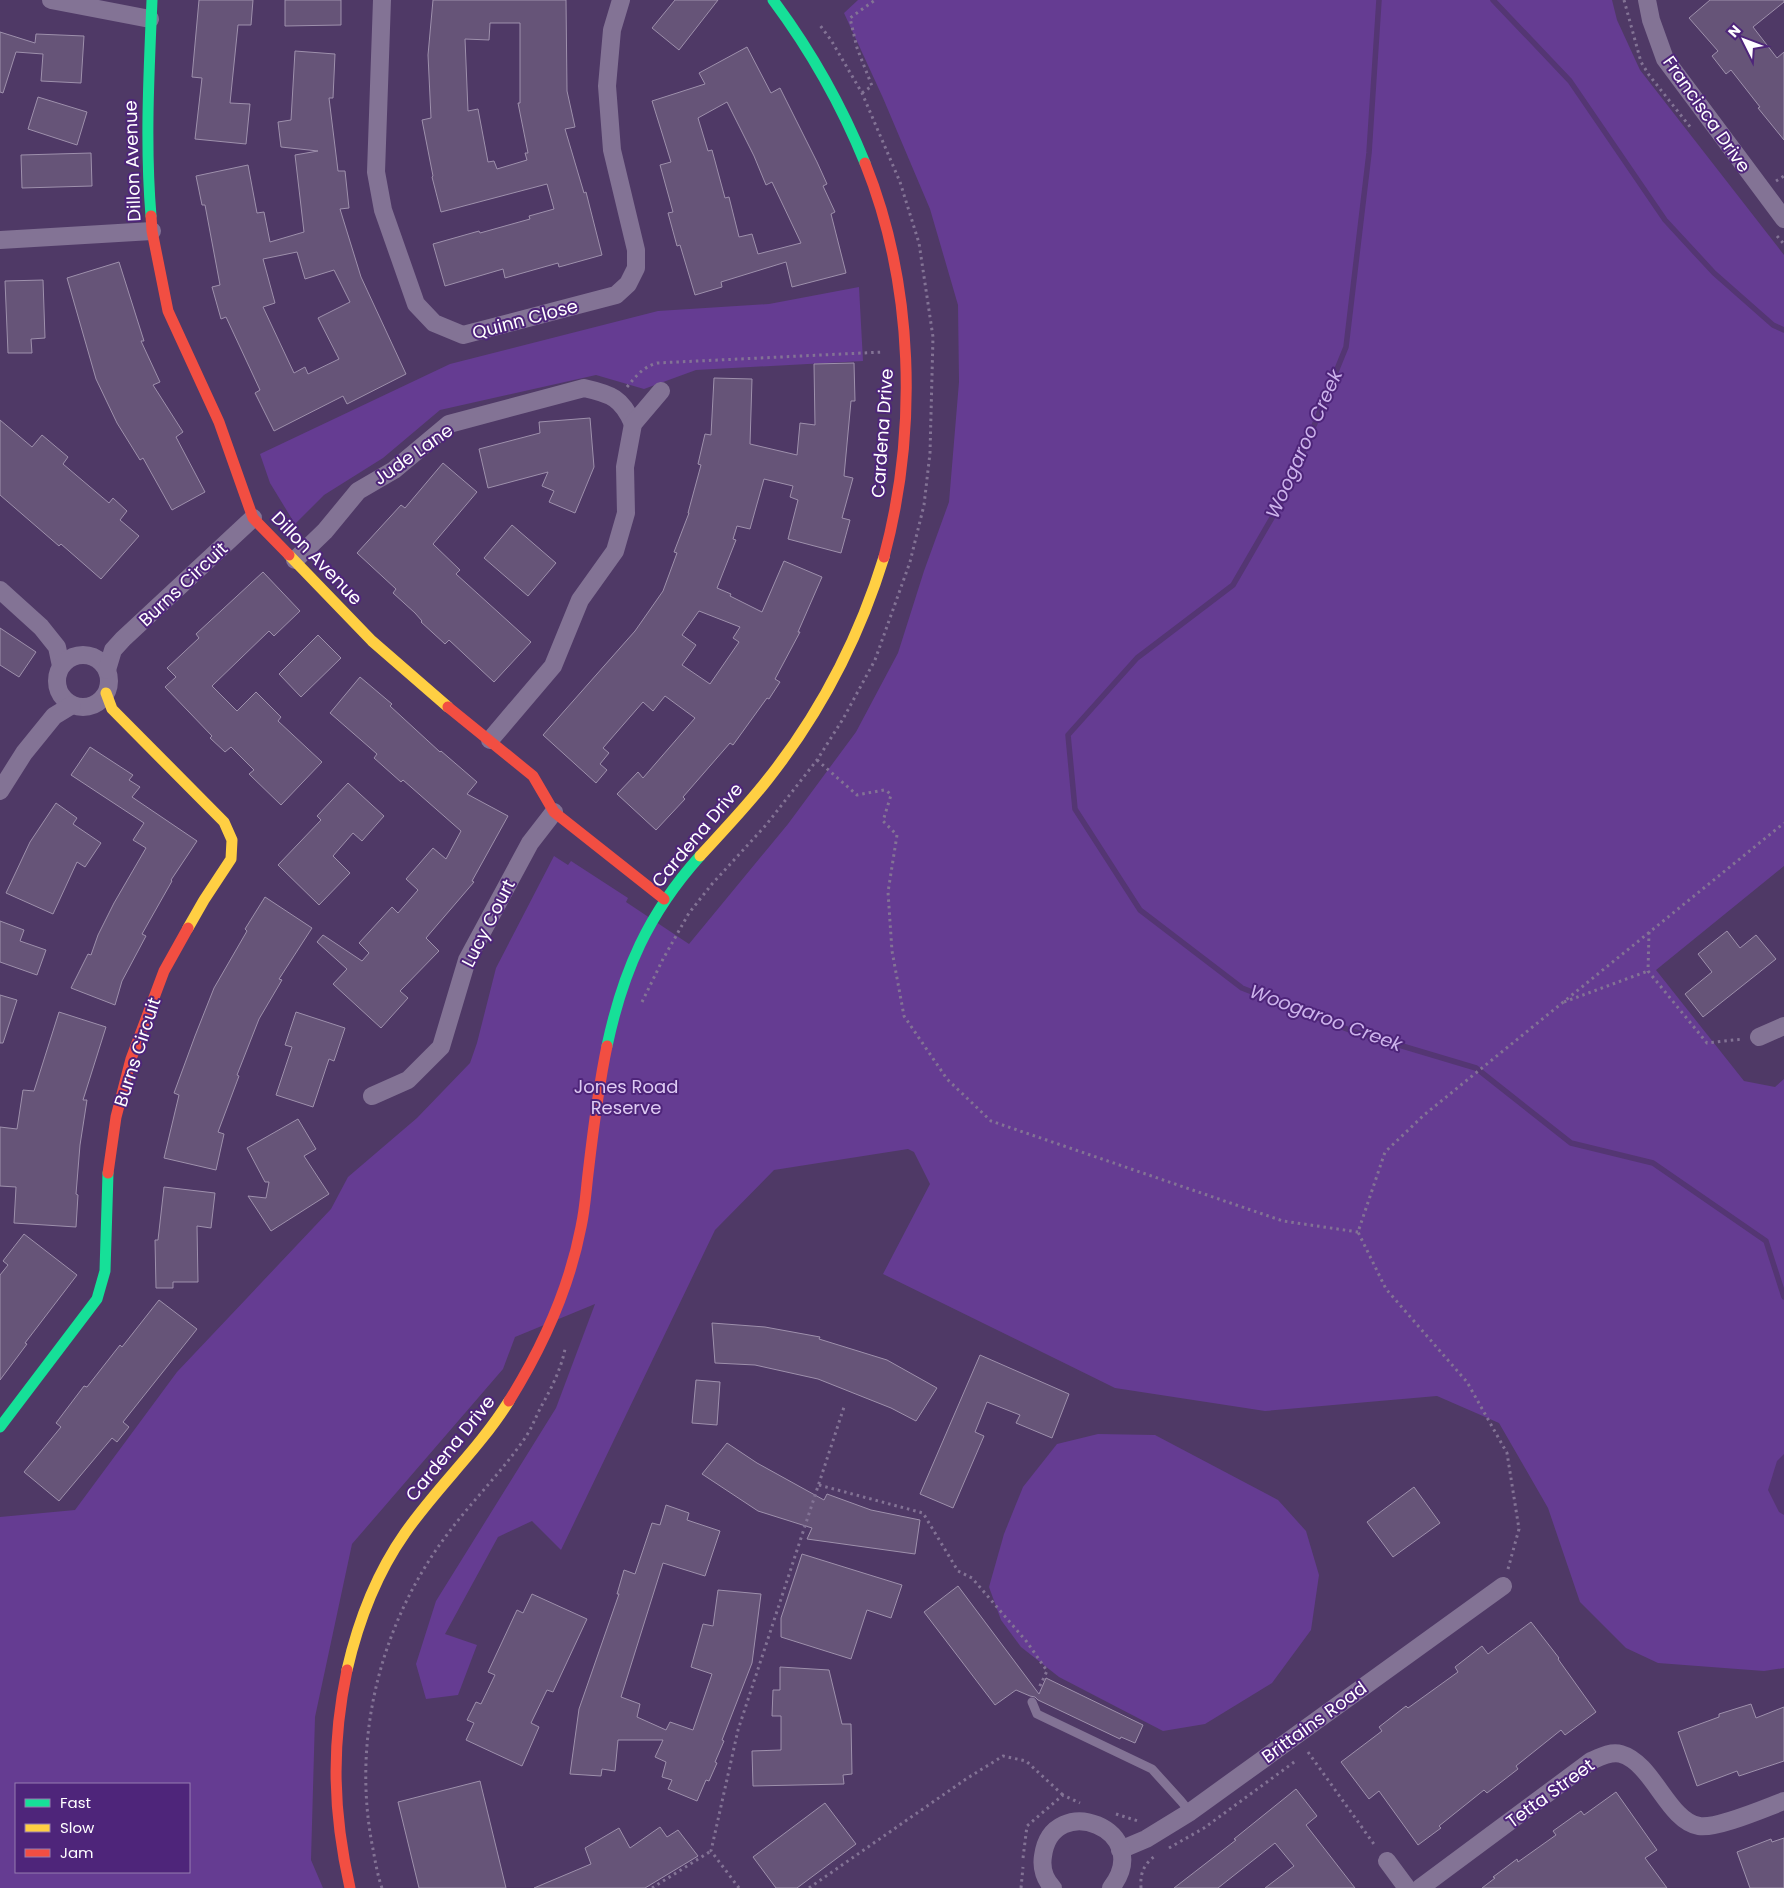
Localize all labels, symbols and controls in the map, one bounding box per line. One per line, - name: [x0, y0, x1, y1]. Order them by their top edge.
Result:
- north arrow: [1719, 15, 1769, 65]
- text: N: [1723, 21, 1745, 42]
- street label: Francisca Drive: [1657, 51, 1757, 177]
- street label: Dillon Avenue: [117, 100, 147, 222]
- street label: Quinn Close: [469, 293, 581, 345]
- water label: Woogaroo Creek: [1259, 364, 1350, 523]
- street label: Cardena Drive: [865, 367, 899, 499]
- street label: Jude Lane: [368, 417, 458, 491]
- street label: Dillon Avenue: [266, 506, 368, 610]
- street label: Burns Circuit: [133, 536, 233, 632]
- street label: Cardena Drive: [646, 777, 748, 893]
- street label: Lucy Court: [455, 875, 521, 971]
- water label: Woogaroo Creek: [1246, 978, 1407, 1059]
- street label: Burns Circuit: [108, 994, 166, 1110]
- park label: Jones Road Reserve: [574, 1074, 678, 1120]
- street label: Cardena Drive: [399, 1390, 501, 1506]
- street label: Brittains Road: [1256, 1675, 1372, 1769]
- street label: Tetta Street: [1501, 1752, 1599, 1834]
- legend: [15, 1783, 190, 1873]
- text: Fast: [60, 1792, 91, 1813]
- text: Slow: [60, 1817, 95, 1838]
- text: Jam: [60, 1842, 94, 1863]

